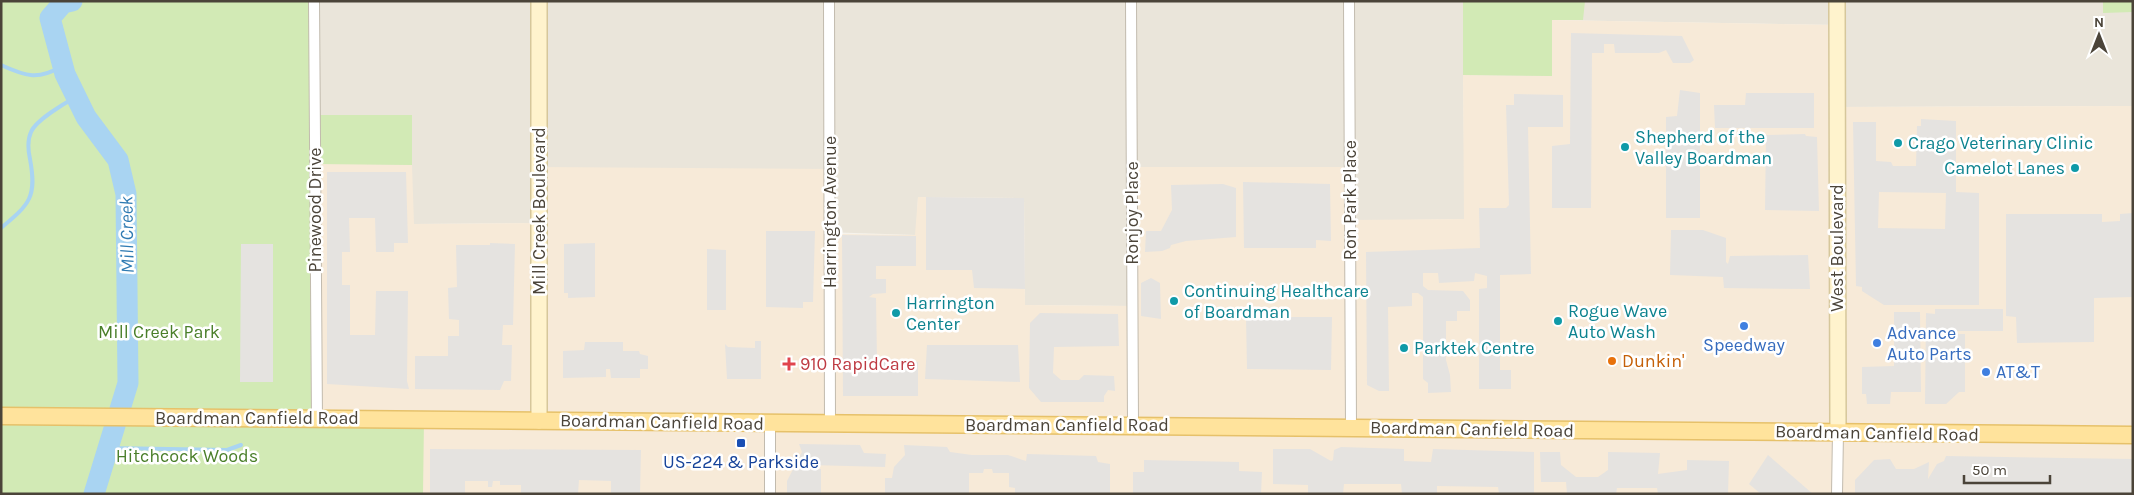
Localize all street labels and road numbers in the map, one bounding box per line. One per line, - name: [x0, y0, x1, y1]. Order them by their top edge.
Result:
- street label: Mill Creek Boulevard: [528, 127, 550, 295]
- street label: Harrington Avenue: [819, 136, 841, 288]
- street label: Ron Park Place: [1339, 140, 1361, 260]
- street label: Pinewood Drive: [304, 147, 326, 273]
- street label: Ronjoy Place: [1121, 161, 1143, 265]
- street label: West Boulevard: [1826, 184, 1848, 312]
- street label: Boardman Canfield Road: [155, 407, 359, 429]
- street label: Boardman Canfield Road: [560, 409, 764, 435]
- street label: Boardman Canfield Road: [965, 414, 1169, 436]
- street label: Boardman Canfield Road: [1370, 416, 1574, 442]
- street label: Boardman Canfield Road: [1775, 420, 1979, 446]

